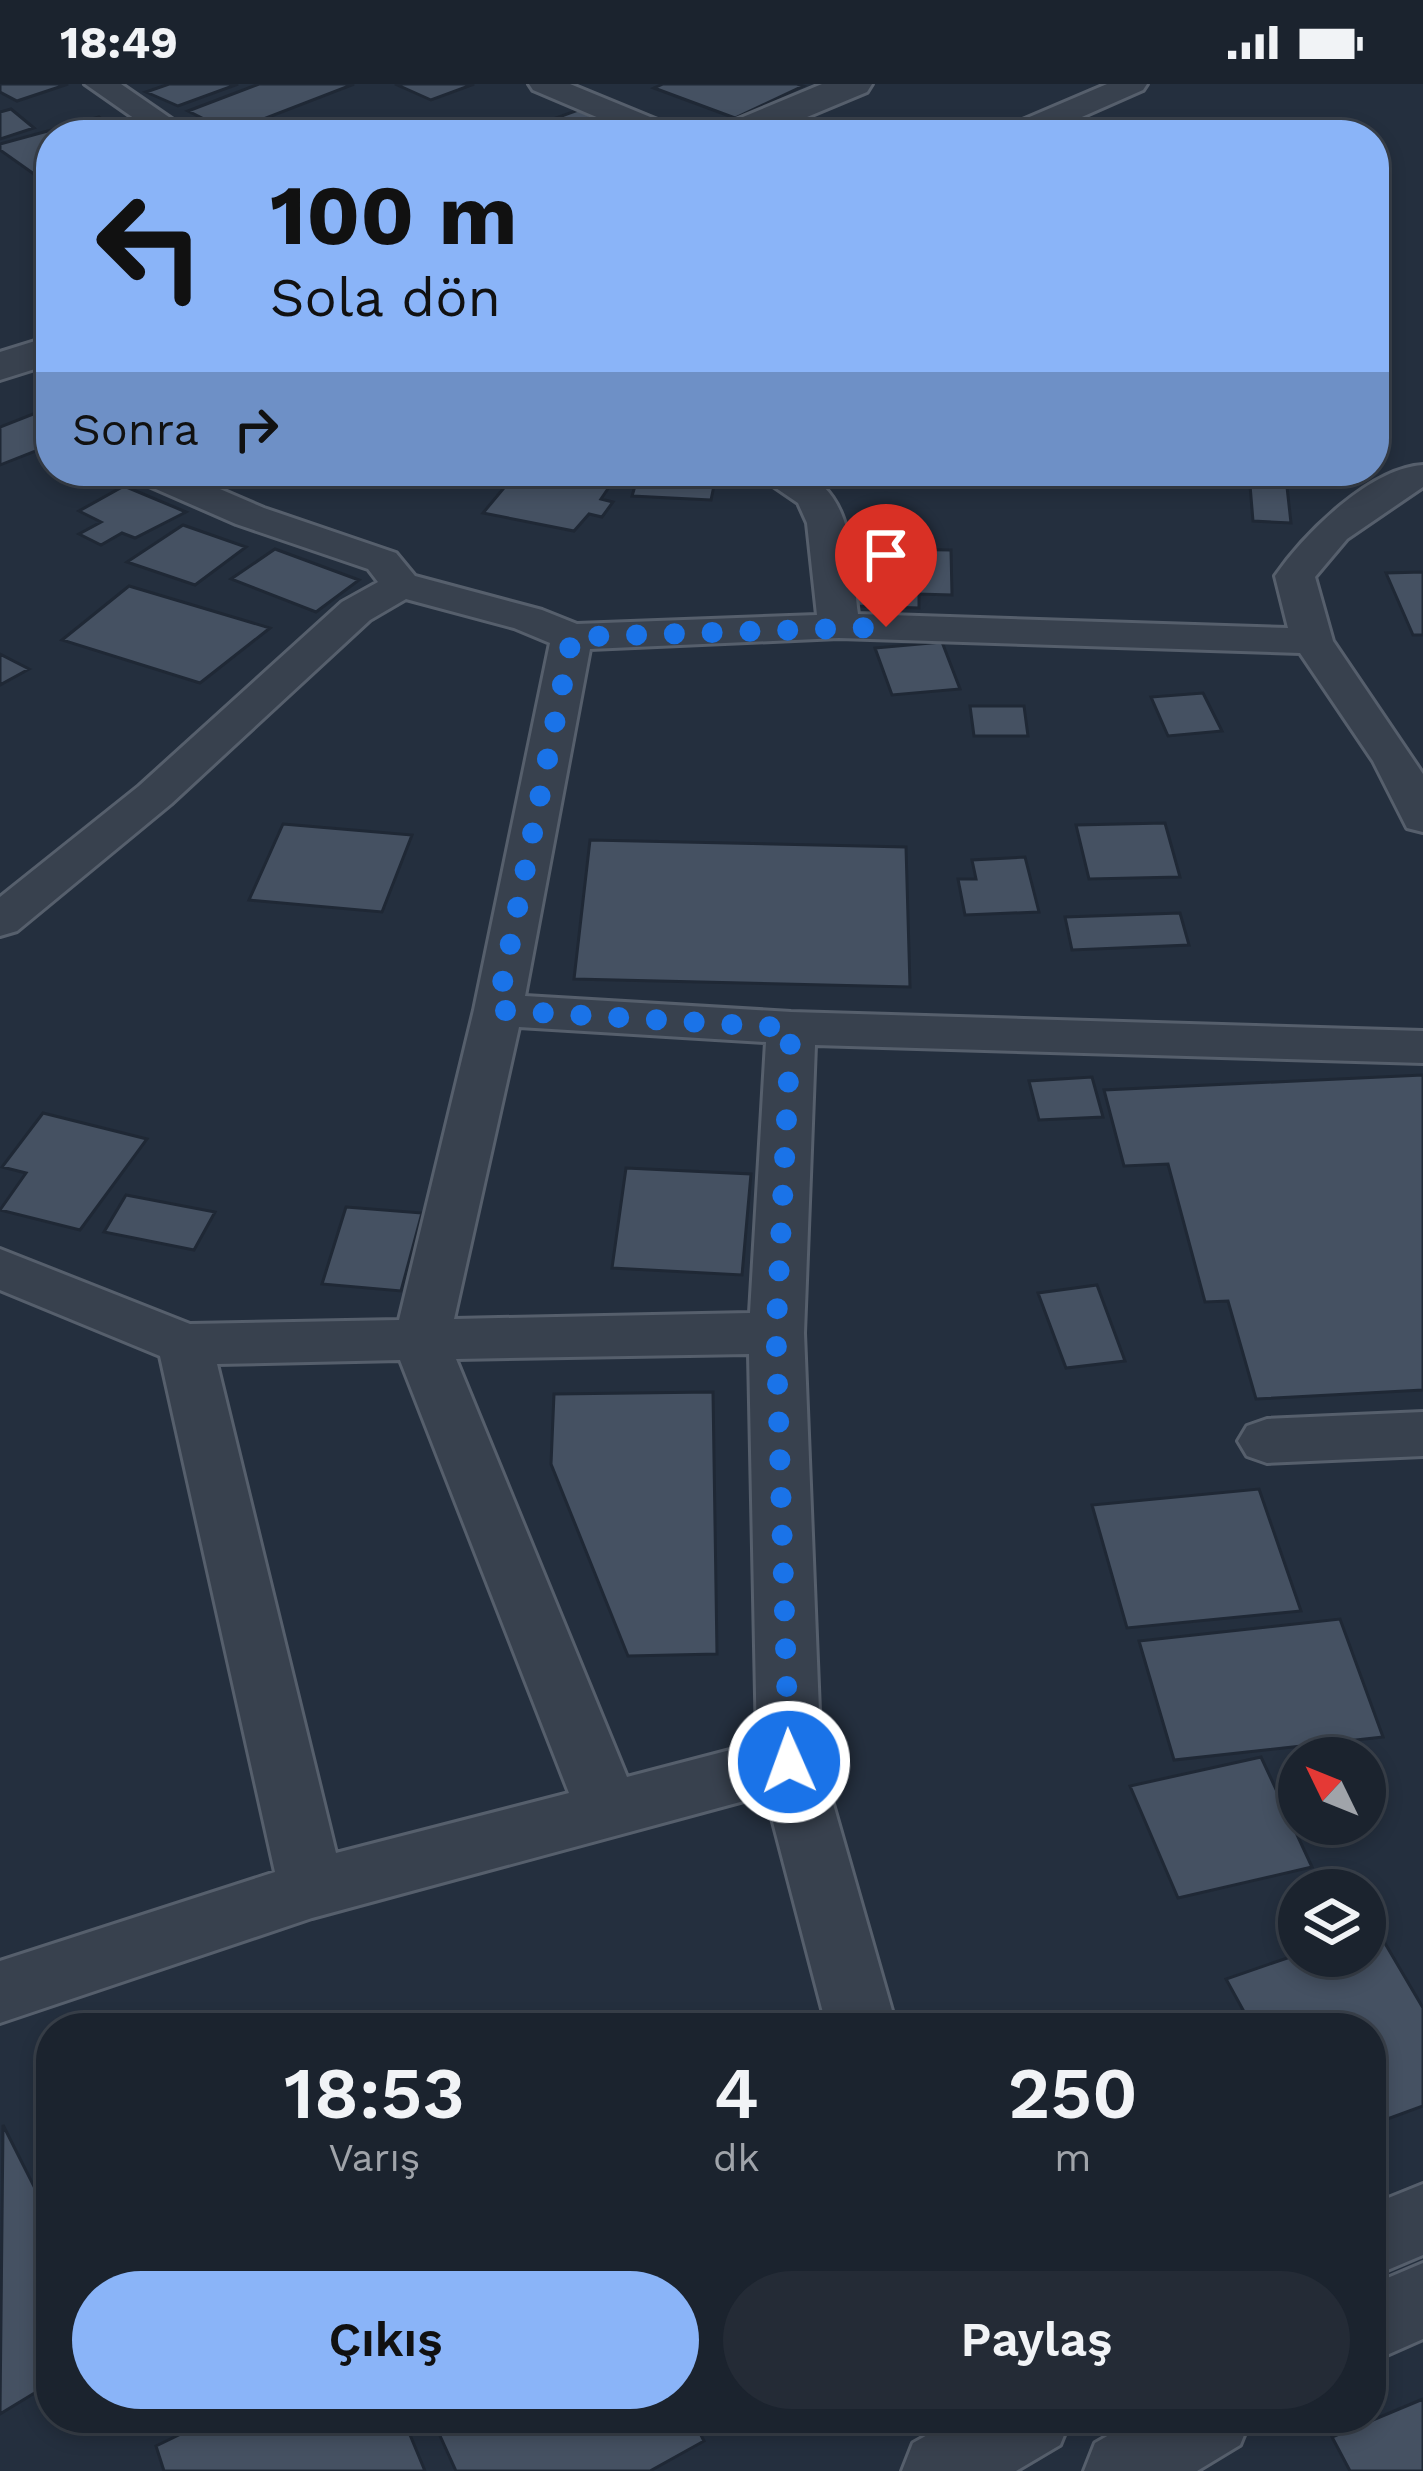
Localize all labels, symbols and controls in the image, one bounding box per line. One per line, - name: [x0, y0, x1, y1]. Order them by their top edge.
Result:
- text: 18:49: [60, 16, 178, 69]
- text: 100 m: [270, 166, 517, 264]
- icon: left: [72, 168, 228, 324]
- text: Sola dön: [270, 266, 501, 329]
- icon: right: [223, 396, 289, 462]
- text: Sonra: [72, 403, 199, 456]
- pin: [835, 504, 937, 627]
- icon: arrive: [853, 522, 919, 588]
- position arrow: [726, 1699, 852, 1825]
- north arrow: [1278, 1737, 1386, 1845]
- map controls: [1278, 1737, 1386, 1977]
- button: layers: [1278, 1869, 1386, 1977]
- text: 18:53: [284, 2051, 465, 2135]
- text: 4: [713, 2051, 759, 2135]
- text: 250: [1008, 2051, 1138, 2135]
- text: Varış: [329, 2135, 420, 2180]
- text: dk: [713, 2135, 760, 2180]
- text: m: [1054, 2135, 1091, 2180]
- button: Çıkış: [72, 2271, 699, 2409]
- button: Paylaş: [723, 2271, 1350, 2409]

